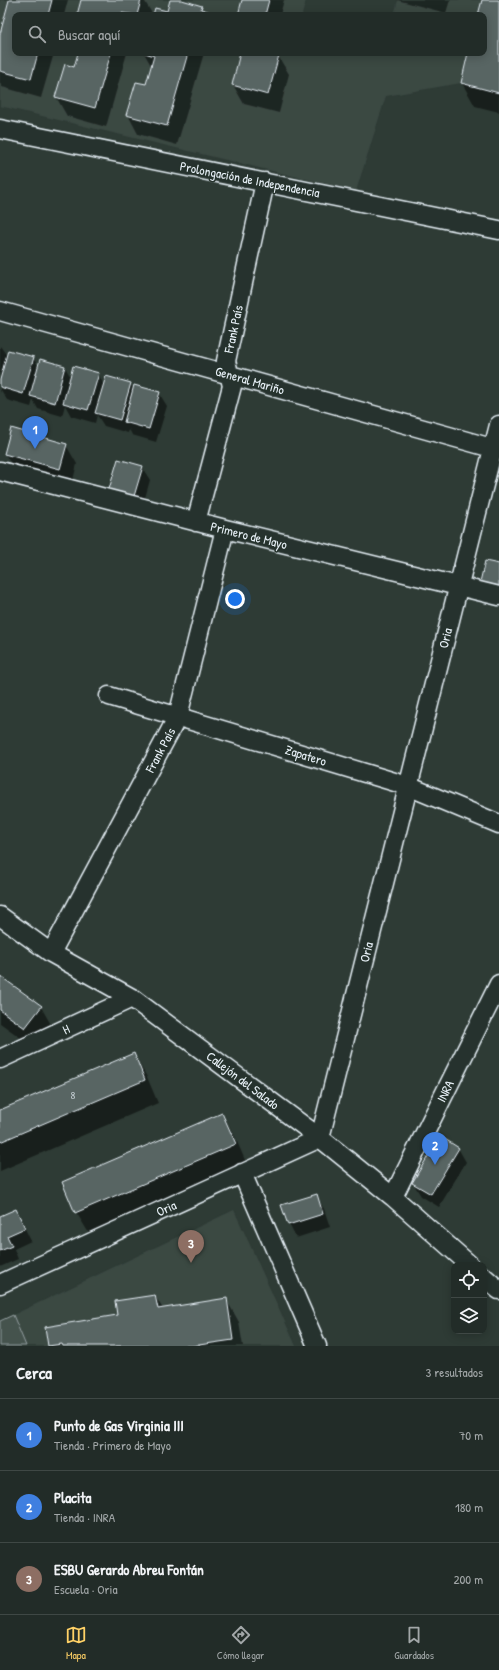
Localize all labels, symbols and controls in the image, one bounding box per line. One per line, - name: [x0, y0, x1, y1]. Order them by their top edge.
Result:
- search box: [12, 12, 487, 56]
- icon: search: [26, 23, 48, 45]
- text: Buscar aquí: [58, 24, 121, 45]
- street label: Prolongación de Independencia: [178, 157, 322, 201]
- street label: Frank País: [219, 303, 247, 356]
- street label: General Mariño: [213, 362, 287, 398]
- pin: 1: [22, 416, 48, 449]
- street label: Primero de Mayo: [209, 517, 289, 553]
- your location: [225, 589, 245, 609]
- street label: Oria: [434, 626, 456, 650]
- street label: Frank País: [140, 724, 179, 777]
- street label: Zapatero: [283, 740, 329, 770]
- street label: Oria: [355, 940, 377, 964]
- street label: H: [59, 1020, 73, 1038]
- street label: Callejón del Salado: [203, 1047, 283, 1113]
- street label: INRA: [432, 1076, 458, 1105]
- house number: 8: [71, 1088, 76, 1102]
- pin: 2: [422, 1132, 448, 1165]
- street label: Oria: [153, 1196, 179, 1220]
- pin: 3: [178, 1230, 204, 1263]
- map controls: [451, 1262, 487, 1334]
- button: locate: [451, 1262, 487, 1298]
- button: layers: [451, 1298, 487, 1334]
- text: Cerca: [16, 1361, 52, 1384]
- text: 3 resultados: [425, 1363, 483, 1381]
- text: Punto de Gas Virginia III: [54, 1415, 184, 1436]
- text: 1: [27, 1426, 31, 1444]
- text: 70 m: [459, 1426, 483, 1444]
- text: Tienda · Primero de Mayo: [54, 1436, 171, 1454]
- text: Placita: [54, 1487, 91, 1508]
- text: 2: [26, 1498, 32, 1516]
- text: 180 m: [455, 1498, 483, 1516]
- text: Tienda · INRA: [54, 1508, 115, 1526]
- text: ESBU Gerardo Abreu Fontán: [54, 1559, 204, 1580]
- text: 3: [26, 1570, 32, 1588]
- text: 200 m: [453, 1570, 483, 1588]
- text: Escuela · Oria: [54, 1580, 118, 1598]
- tab: Mapa: [65, 1624, 87, 1662]
- tab: Cómo llegar: [217, 1624, 264, 1662]
- tab: Guardados: [394, 1624, 434, 1662]

